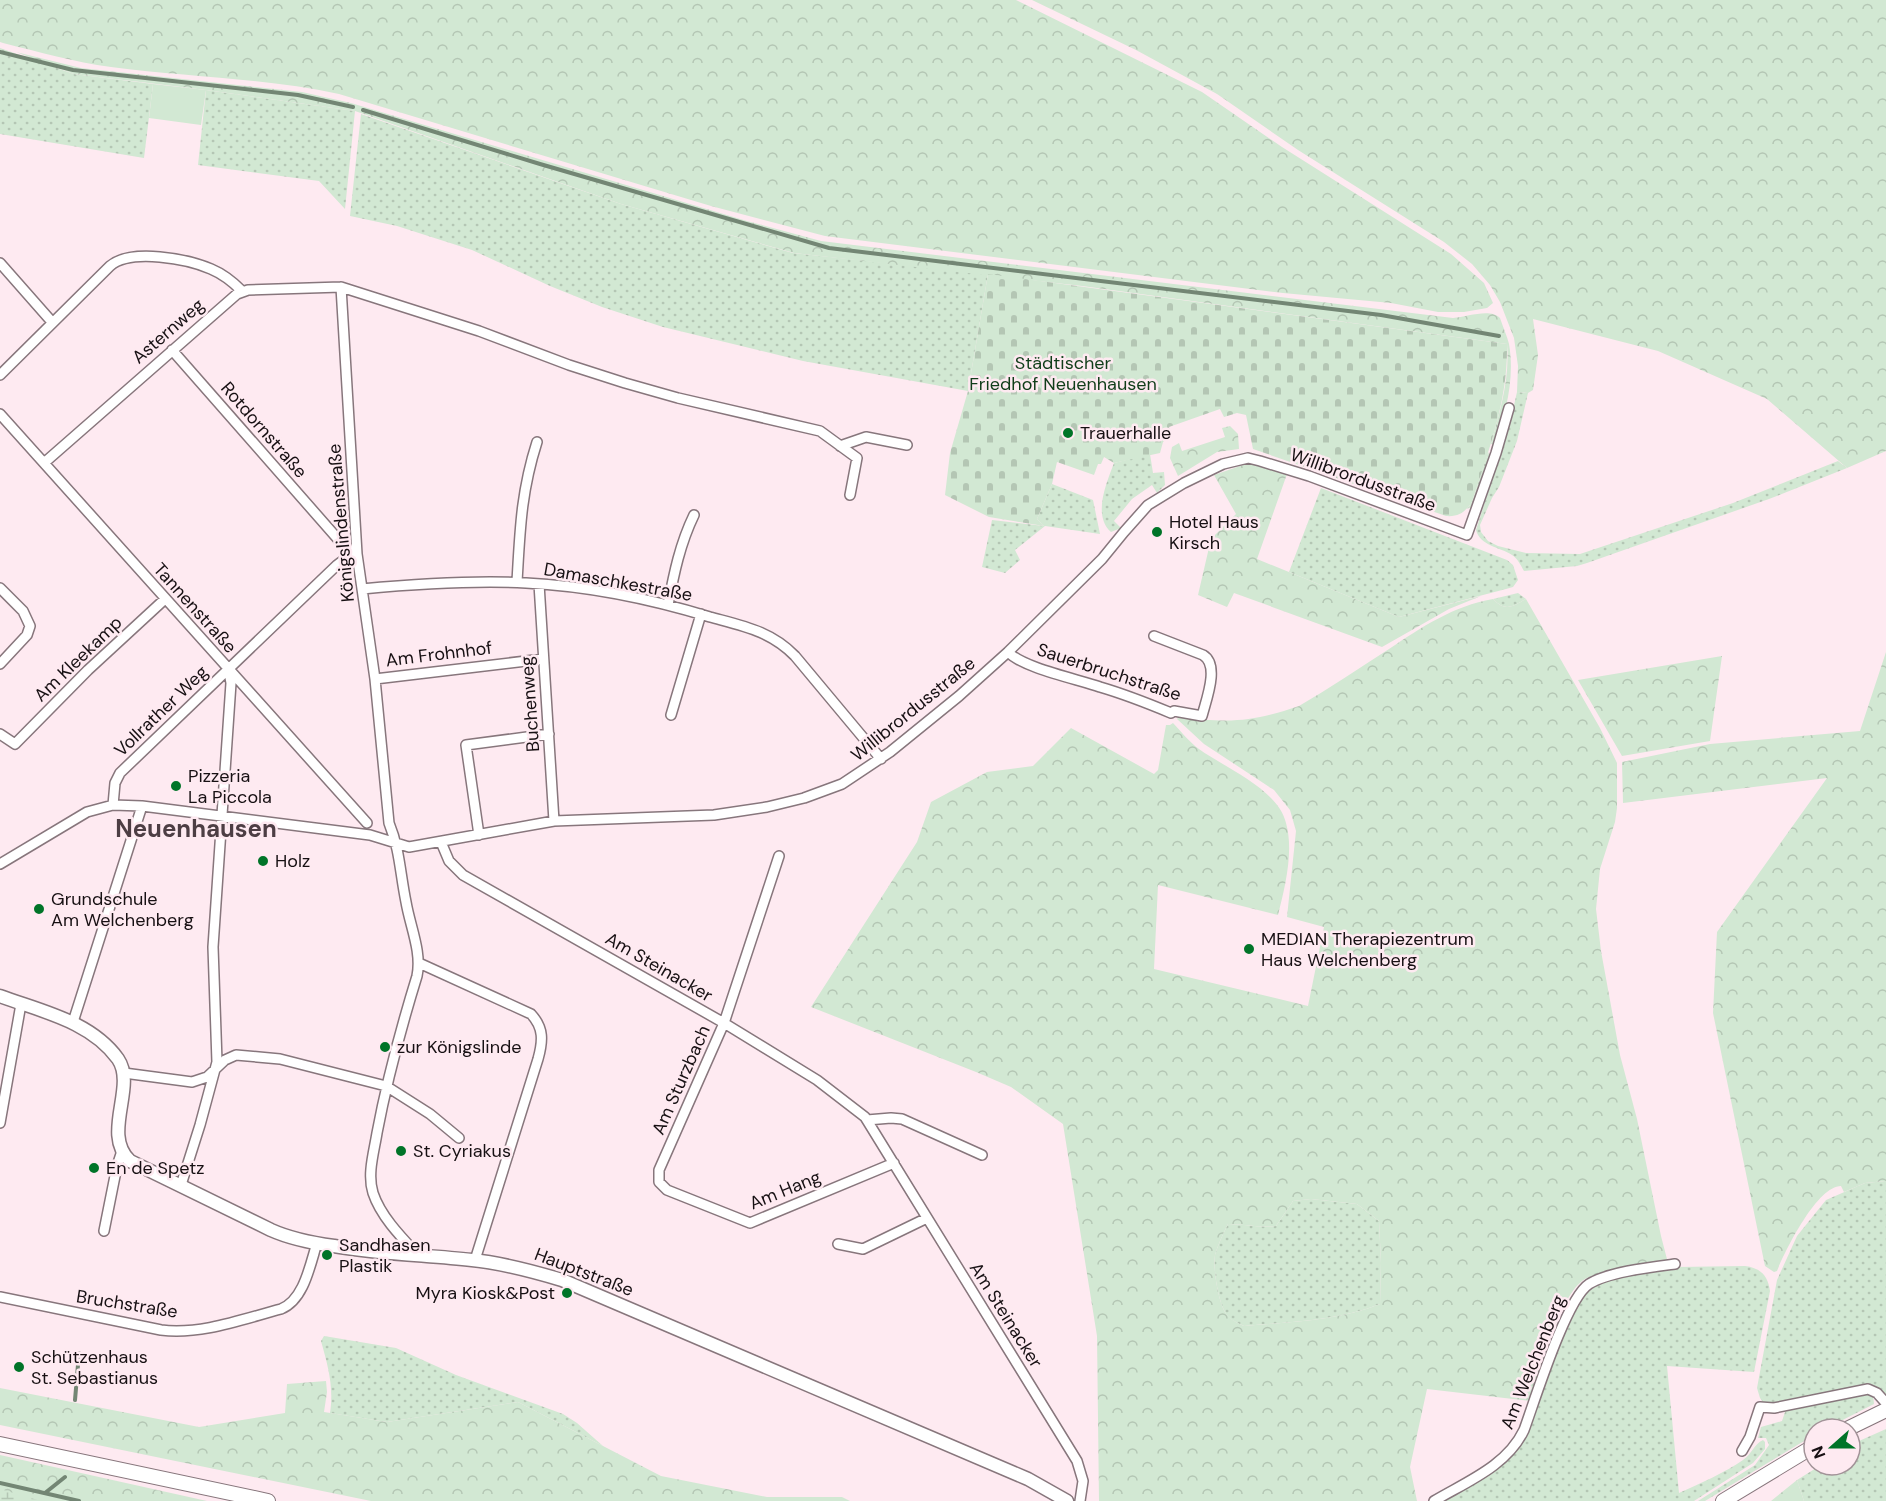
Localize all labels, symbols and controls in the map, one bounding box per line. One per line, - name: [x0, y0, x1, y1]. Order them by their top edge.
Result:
- street label: Asternweg: [127, 293, 209, 369]
- park label: Städtischer Friedhof Neuenhausen: [969, 351, 1157, 396]
- street label: Rotdornstraße: [215, 377, 313, 483]
- place label: Trauerhalle: [1080, 421, 1171, 445]
- marker: Trauerhalle: [1061, 426, 1075, 440]
- street label: Königslindenstraße: [322, 443, 360, 603]
- street label: Willibrordusstraße: [1287, 443, 1439, 517]
- place label: Hotel Haus Kirsch: [1169, 510, 1259, 555]
- marker: Hotel Haus Kirsch: [1150, 525, 1164, 539]
- street label: Damaschkestraße: [542, 557, 694, 607]
- street label: Tannenstraße: [148, 558, 242, 658]
- street label: Am Kleekamp: [29, 611, 127, 707]
- street label: Am Frohnhof: [384, 636, 494, 672]
- street label: Sauerbruchstraße: [1034, 637, 1184, 707]
- street label: Willibrordusstraße: [846, 651, 980, 767]
- street label: Buchenweg: [515, 655, 545, 753]
- street label: Vollrather Weg: [109, 660, 213, 762]
- place label: Pizzeria La Piccola: [188, 764, 272, 809]
- marker: Pizzeria La Piccola: [169, 779, 183, 793]
- district label: Neuenhausen: [115, 813, 277, 844]
- place label: Holz: [275, 849, 310, 873]
- marker: Holz: [256, 854, 270, 868]
- place label: Grundschule Am Welchenberg: [51, 887, 194, 932]
- marker: Grundschule Am Welchenberg: [32, 902, 46, 916]
- street label: Am Steinacker: [601, 927, 717, 1008]
- place label: MEDIAN Therapiezentrum Haus Welchenberg: [1261, 927, 1474, 972]
- marker: MEDIAN Therapiezentrum Haus Welchenberg: [1242, 942, 1256, 956]
- street label: Am Sturzbach: [646, 1022, 716, 1138]
- place label: zur Königslinde: [397, 1035, 522, 1059]
- marker: zur Königslinde: [378, 1040, 392, 1054]
- place label: St. Cyriakus: [413, 1139, 511, 1163]
- marker: St. Cyriakus: [394, 1144, 408, 1158]
- place label: En de Spetz: [106, 1156, 205, 1180]
- marker: En de Spetz: [87, 1161, 101, 1175]
- street label: Am Hang: [746, 1165, 824, 1215]
- place label: Sandhasen Plastik: [339, 1233, 431, 1278]
- street label: Hauptstraße: [531, 1242, 637, 1302]
- marker: Sandhasen Plastik: [320, 1248, 334, 1262]
- street label: Am Steinacker: [964, 1258, 1048, 1373]
- place label: Myra Kiosk&Post: [416, 1281, 555, 1305]
- street label: Bruchstraße: [75, 1284, 179, 1324]
- marker: Myra Kiosk&Post: [560, 1286, 574, 1300]
- street label: Am Welchenberg: [1495, 1291, 1571, 1433]
- place label: Schützenhaus St. Sebastianus: [31, 1345, 158, 1390]
- marker: Schützenhaus St. Sebastianus: [12, 1360, 26, 1374]
- north arrow: [1802, 1417, 1862, 1477]
- text: N: [1807, 1443, 1830, 1461]

